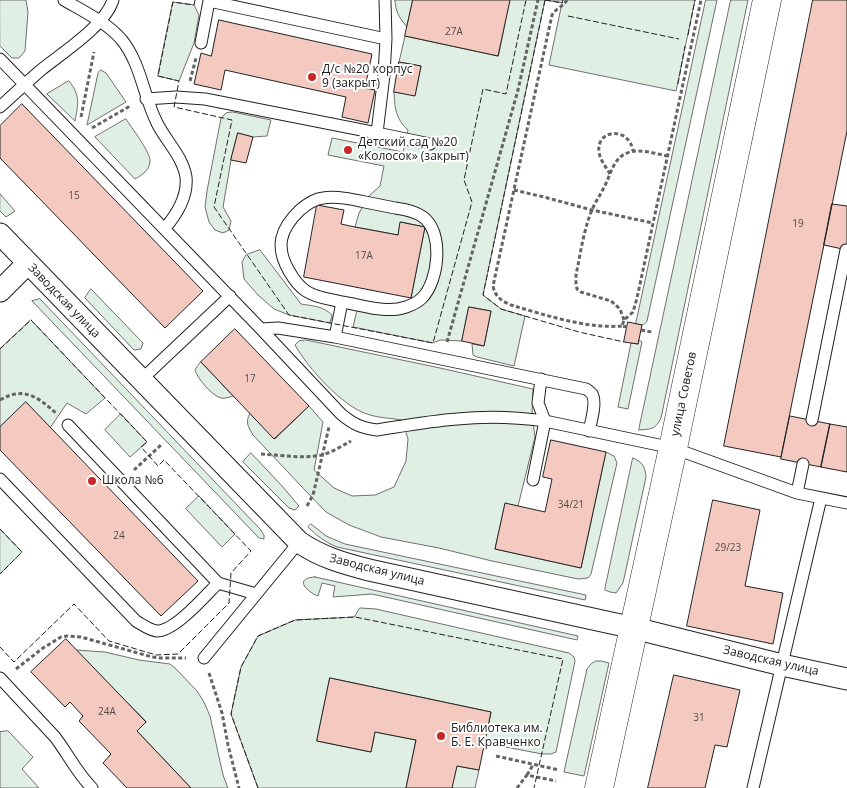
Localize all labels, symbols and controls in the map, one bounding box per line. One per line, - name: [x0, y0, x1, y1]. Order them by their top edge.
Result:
- house number: 27А: [445, 26, 463, 38]
- place label: Д/с №20 корпус 9 (закрыт): [322, 63, 412, 91]
- marker: Д/с №20 корпус 9 (закрыт): [306, 71, 318, 83]
- place label: Детский сад №20 «Колосок» (закрыт): [358, 136, 469, 164]
- marker: Детский сад №20 «Колосок» (закрыт): [342, 144, 354, 156]
- house number: 15: [68, 190, 80, 202]
- house number: 19: [792, 218, 804, 230]
- house number: 17А: [355, 250, 373, 262]
- street label: Заводская улица: [25, 261, 103, 341]
- street label: улица Советов: [668, 350, 700, 438]
- house number: 17: [244, 373, 256, 385]
- place label: Школа №6: [102, 474, 164, 488]
- marker: Школа №6: [86, 475, 98, 487]
- house number: 34/21: [558, 499, 584, 511]
- house number: 24: [113, 530, 125, 542]
- house number: 29/23: [715, 542, 741, 554]
- street label: Заводская улица: [328, 551, 426, 589]
- street label: Заводская улица: [722, 643, 820, 679]
- house number: 24А: [98, 706, 116, 718]
- house number: 31: [693, 712, 705, 724]
- place label: Библиотека им. Б. Е. Кравченко: [451, 722, 543, 750]
- marker: Библиотека им. Б. Е. Кравченко: [435, 730, 447, 742]

